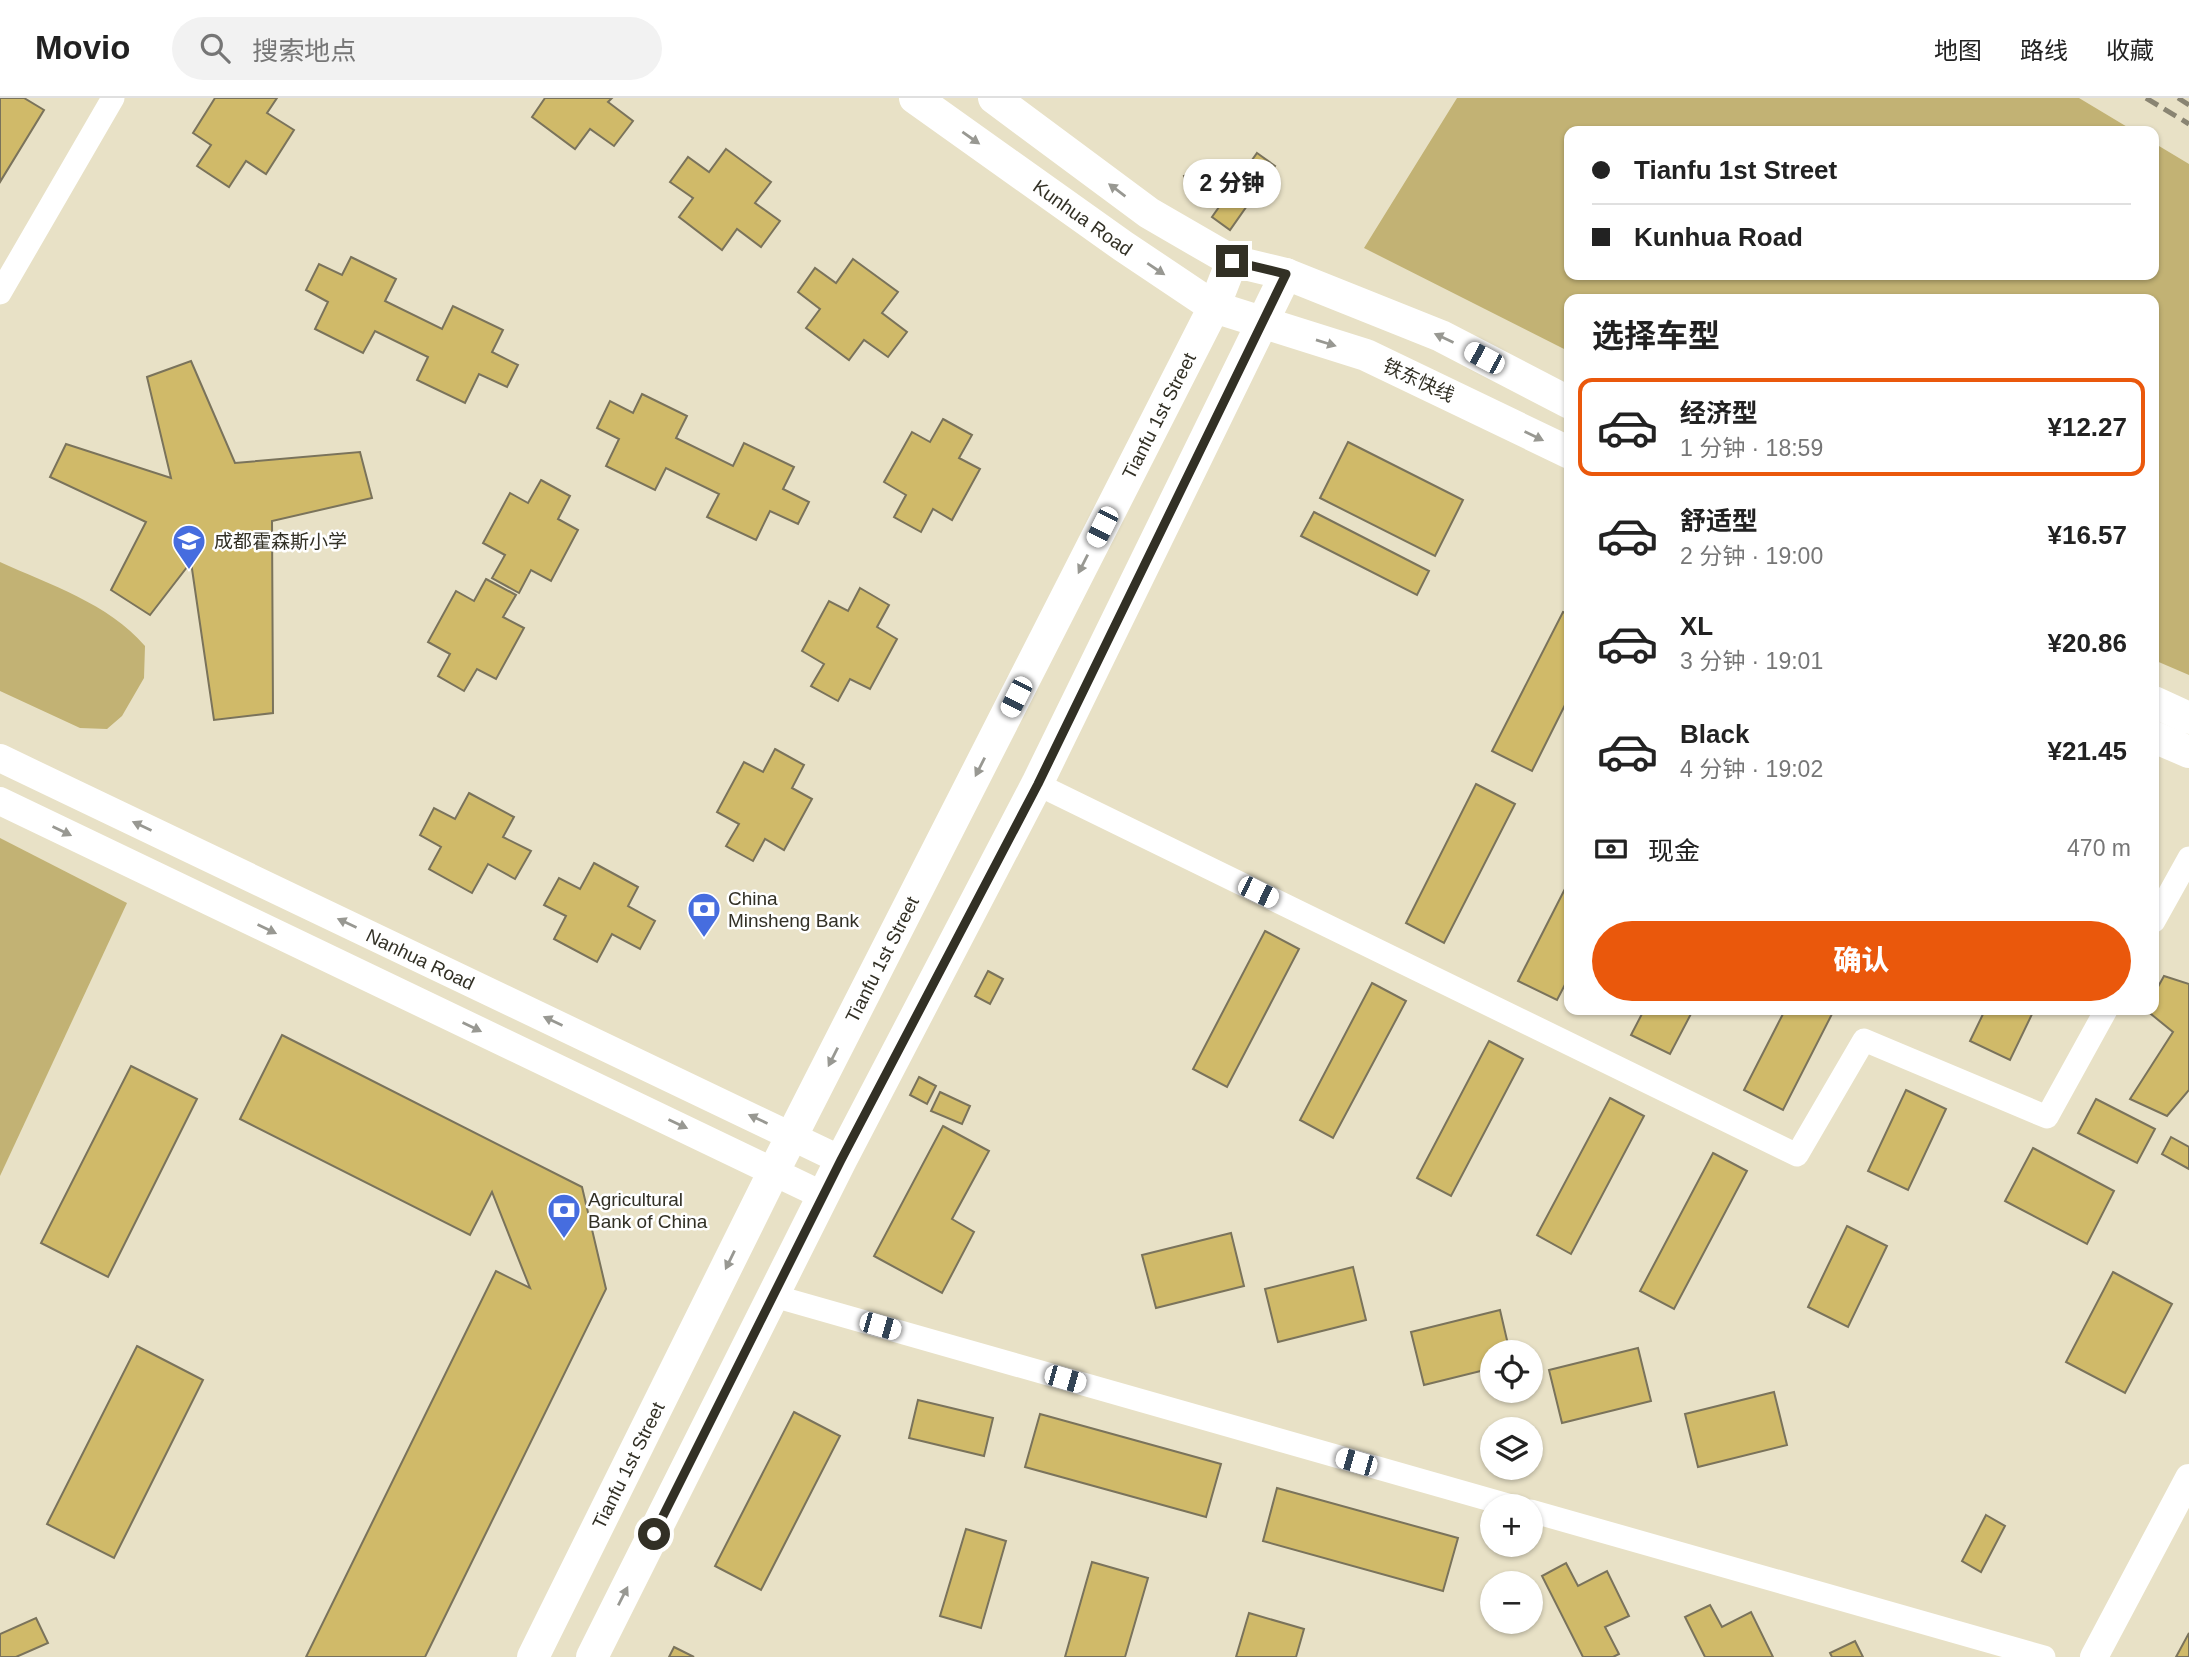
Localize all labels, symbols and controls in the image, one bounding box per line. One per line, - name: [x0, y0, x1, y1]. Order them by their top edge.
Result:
- search box: [172, 17, 662, 80]
- text: Movio: [35, 29, 130, 66]
- icon: search: [196, 29, 234, 67]
- text: 搜索地点: [252, 36, 356, 66]
- text: 地图: [1934, 37, 1982, 64]
- text: 路线: [2020, 37, 2068, 64]
- text: 收藏: [2106, 37, 2154, 64]
- one-way arrow: [962, 131, 980, 145]
- text: Tianfu 1st Street: [1634, 155, 1837, 185]
- callout: 2 分钟: [1183, 159, 1281, 208]
- text: 2 分钟: [1199, 170, 1265, 196]
- street label: Kunhua Road: [1029, 176, 1136, 260]
- one-way arrow: [1108, 183, 1126, 197]
- text: Kunhua Road: [1634, 222, 1803, 252]
- route end: [1216, 245, 1248, 277]
- one-way arrow: [1147, 262, 1166, 275]
- text: 选择车型: [1592, 318, 1720, 354]
- one-way arrow: [1434, 332, 1454, 344]
- one-way arrow: [1316, 338, 1337, 348]
- car: [1461, 339, 1508, 377]
- street label: Tianfu 1st Street: [1118, 349, 1200, 483]
- street label: 铁东快线: [1380, 355, 1458, 406]
- icon: car: [1596, 396, 1659, 459]
- text: 经济型: [1680, 398, 1758, 428]
- text: ¥12.27: [2047, 412, 2127, 442]
- one-way arrow: [1524, 430, 1544, 441]
- text: 1 分钟 · 18:59: [1680, 435, 1823, 461]
- car: [1084, 504, 1121, 550]
- icon: car: [1596, 504, 1659, 567]
- text: 舒适型: [1680, 506, 1758, 536]
- text: ¥16.57: [2047, 520, 2127, 550]
- school or university icon: 成都霍森斯小学: [170, 522, 208, 571]
- place label: 成都霍森斯小学: [214, 531, 347, 552]
- text: 2 分钟 · 19:00: [1680, 543, 1823, 569]
- one-way arrow: [1078, 554, 1089, 574]
- text: XL: [1680, 611, 1713, 641]
- icon: car: [1596, 612, 1659, 675]
- text: ¥20.86: [2047, 628, 2127, 658]
- text: 3 分钟 · 19:01: [1680, 648, 1823, 674]
- car: [998, 674, 1035, 720]
- text: Black: [1680, 719, 1749, 749]
- icon: car: [1596, 720, 1659, 783]
- text: ¥21.45: [2047, 736, 2127, 766]
- text: 4 分钟 · 19:02: [1680, 756, 1823, 782]
- one-way arrow: [975, 757, 986, 777]
- one-way arrow: [132, 820, 152, 831]
- one-way arrow: [52, 825, 72, 836]
- icon: cash: [1592, 830, 1630, 868]
- text: 470 m: [2067, 835, 2131, 861]
- text: 现金: [1648, 836, 1700, 866]
- car: [1235, 873, 1282, 911]
- place label: China Minsheng Bank: [728, 888, 859, 931]
- bank icon: China Minsheng Bank: [685, 890, 723, 939]
- street label: Tianfu 1st Street: [841, 892, 923, 1026]
- one-way arrow: [337, 918, 357, 929]
- button: 确认: [1592, 921, 2131, 1001]
- one-way arrow: [257, 923, 277, 935]
- street label: Nanhua Road: [363, 925, 478, 994]
- one-way arrow: [542, 1016, 563, 1027]
- one-way arrow: [462, 1022, 482, 1033]
- one-way arrow: [827, 1047, 838, 1067]
- one-way arrow: [748, 1113, 768, 1125]
- one-way arrow: [668, 1118, 688, 1130]
- place label: Agricultural Bank of China: [588, 1189, 708, 1232]
- bank icon: Agricultural Bank of China: [545, 1191, 583, 1240]
- one-way arrow: [725, 1250, 736, 1270]
- car: [857, 1310, 904, 1342]
- map controls: [1480, 1340, 1543, 1634]
- button: locate: [1480, 1340, 1543, 1403]
- car: [1042, 1363, 1089, 1395]
- street label: Tianfu 1st Street: [588, 1398, 669, 1532]
- button: layers: [1480, 1417, 1543, 1480]
- car: [1333, 1446, 1380, 1478]
- button: +: [1480, 1494, 1543, 1557]
- route start: [638, 1518, 670, 1550]
- button: −: [1480, 1571, 1543, 1634]
- one-way arrow: [618, 1586, 629, 1606]

